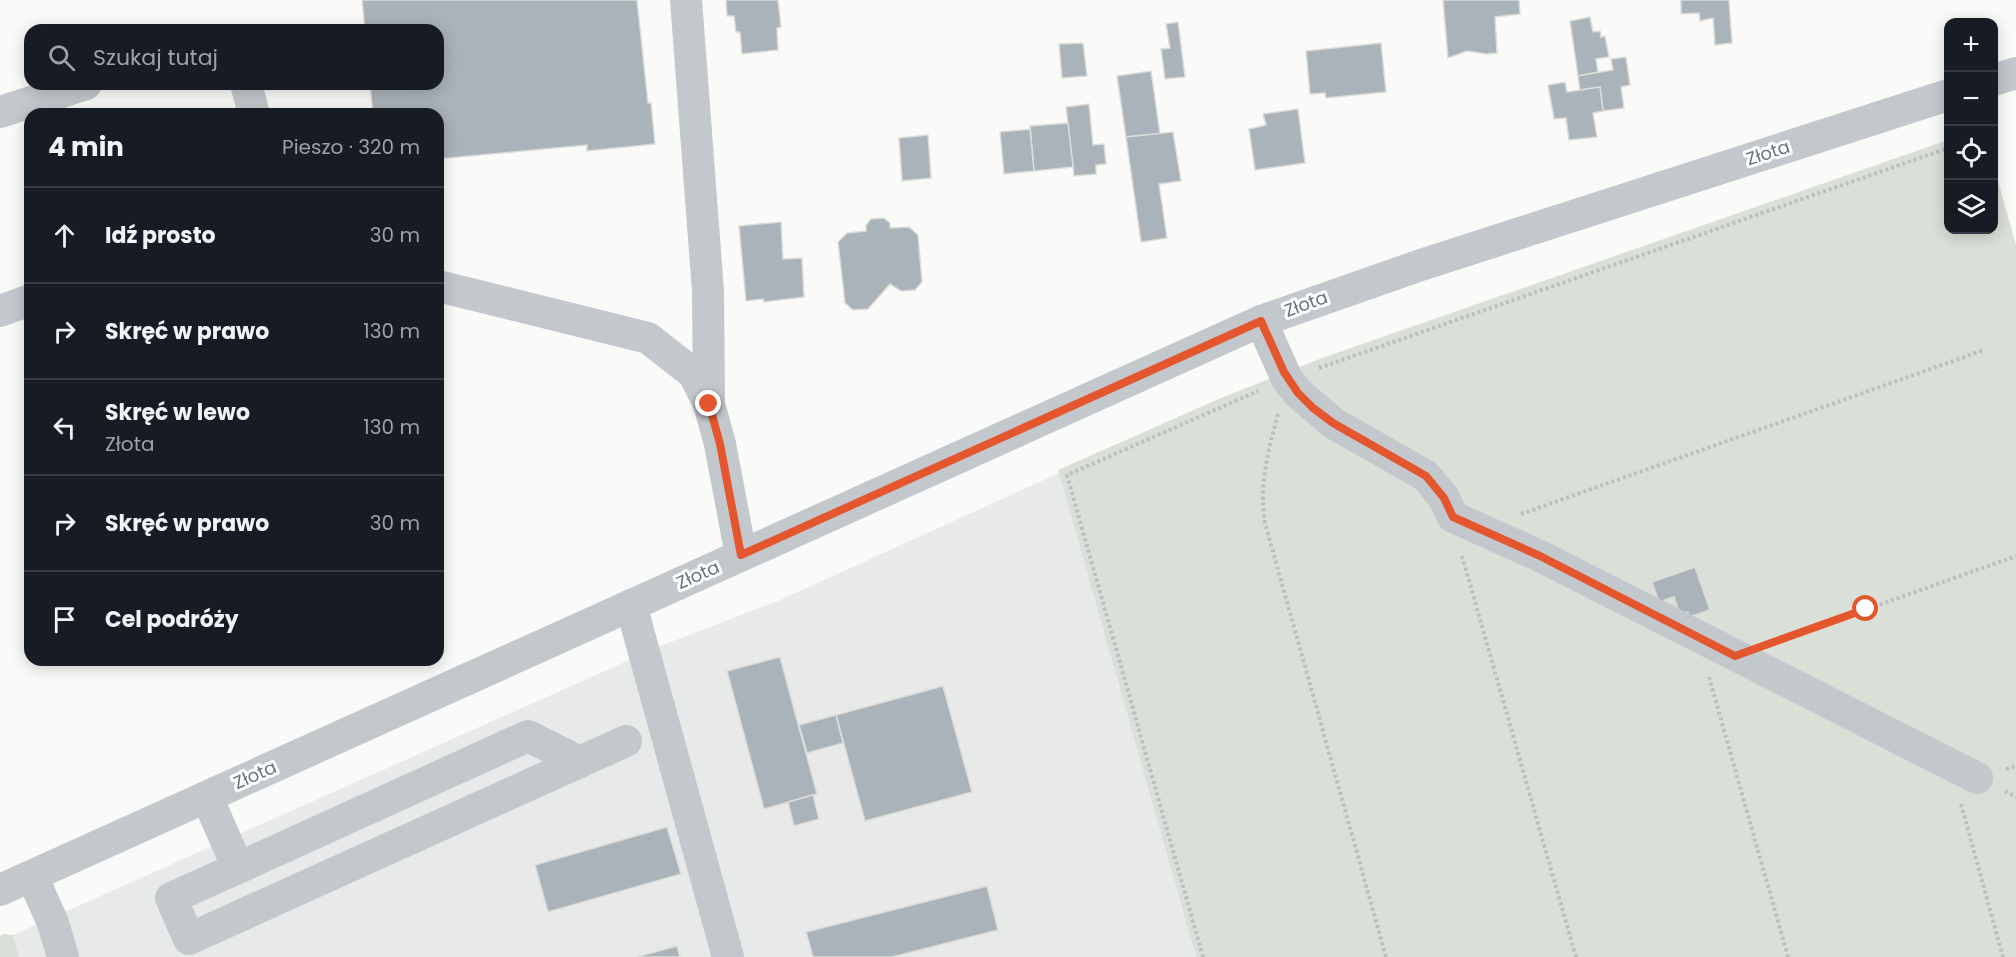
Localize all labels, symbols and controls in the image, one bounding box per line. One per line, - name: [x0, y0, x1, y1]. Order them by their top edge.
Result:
- map controls: [1944, 18, 1998, 234]
- button: +: [1944, 18, 1998, 72]
- search box: [24, 24, 444, 90]
- icon: search: [45, 41, 78, 74]
- text: Szukaj tutaj: [93, 42, 218, 73]
- button: −: [1944, 72, 1998, 126]
- button: locate: [1944, 126, 1998, 180]
- text: 4 min: [48, 129, 124, 165]
- text: Pieszo · 320 m: [282, 133, 420, 161]
- street label: Złota: [1743, 134, 1793, 171]
- button: layers: [1944, 180, 1998, 234]
- icon: ahead: [48, 219, 81, 252]
- text: Idź prosto: [105, 220, 216, 251]
- text: 30 m: [370, 221, 420, 249]
- street label: Złota: [1281, 284, 1331, 323]
- icon: right: [48, 315, 81, 348]
- text: Skręć w prawo: [105, 316, 269, 347]
- text: 130 m: [363, 317, 420, 345]
- route end: [695, 390, 721, 416]
- text: Skręć w lewo: [105, 397, 250, 428]
- icon: left: [48, 411, 81, 444]
- text: 130 m: [363, 413, 420, 441]
- text: Złota: [105, 430, 154, 458]
- icon: right: [48, 507, 81, 540]
- text: Skręć w prawo: [105, 508, 269, 539]
- text: 30 m: [370, 509, 420, 537]
- street label: Złota: [672, 554, 723, 595]
- route start: [1852, 595, 1878, 621]
- icon: arrive: [48, 603, 81, 636]
- text: Cel podróży: [105, 604, 239, 635]
- street label: Złota: [229, 754, 280, 795]

